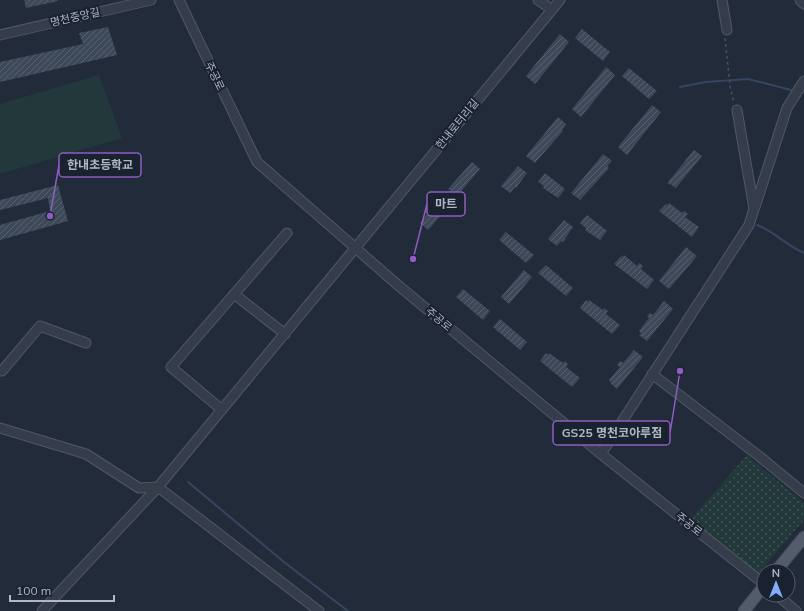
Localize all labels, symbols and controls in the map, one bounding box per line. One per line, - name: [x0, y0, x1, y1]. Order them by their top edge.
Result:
- street label: 명천중앙길: [49, 4, 101, 30]
- street label: 주공로: [202, 59, 228, 93]
- street label: 한내로터리길: [432, 96, 482, 152]
- callout: 한내초등학교: [59, 153, 141, 177]
- text: 한내초등학교: [67, 157, 133, 172]
- callout: 마트: [427, 192, 465, 216]
- text: 마트: [435, 196, 457, 211]
- street label: 주공로: [423, 304, 455, 334]
- callout: GS25 명천코아루점: [553, 421, 670, 445]
- text: GS25 명천코아루점: [562, 425, 662, 440]
- street label: 주공로: [673, 509, 705, 539]
- north arrow: [756, 563, 796, 603]
- text: N: [772, 566, 780, 580]
- scale bar: [10, 577, 114, 603]
- text: 100 m: [16, 583, 51, 598]

